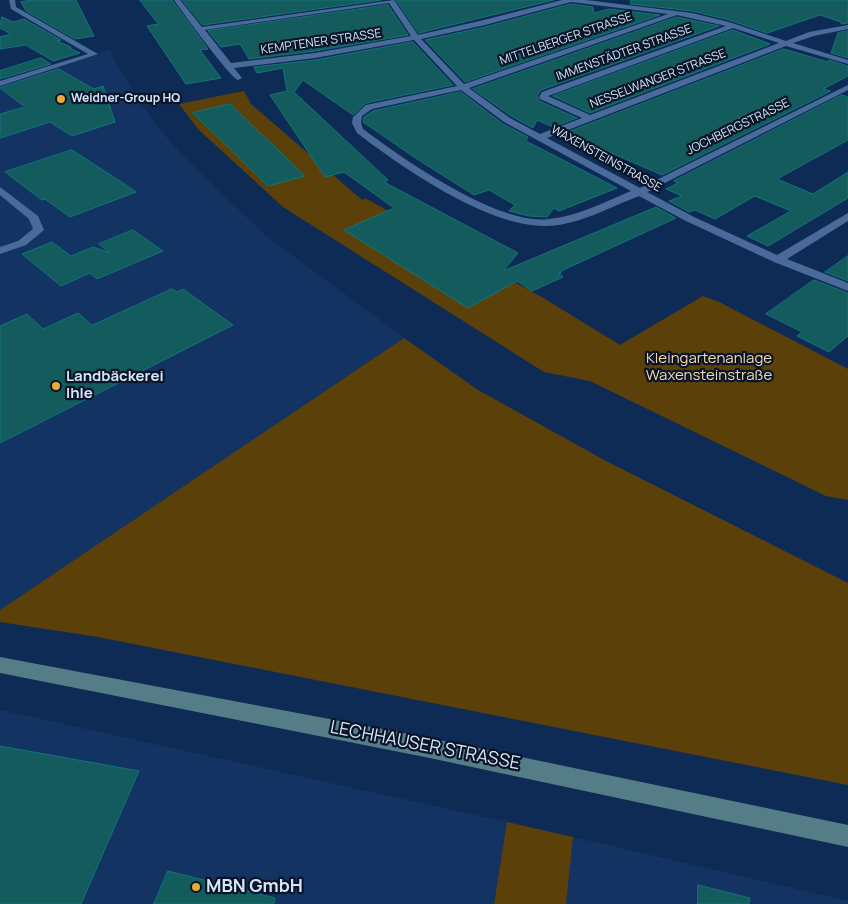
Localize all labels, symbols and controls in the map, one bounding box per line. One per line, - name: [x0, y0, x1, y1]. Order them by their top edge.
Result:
- street label: MITTELBERGER STRASSE: [498, 10, 634, 68]
- street label: IMMENSTÄDTER STRASSE: [554, 22, 694, 84]
- street label: KEMPTENER STRASSE: [260, 26, 382, 58]
- street label: NESSELWANGER STRASSE: [588, 46, 728, 112]
- place label: Weidner-Group HQ: [71, 92, 180, 106]
- marker: Weidner-Group HQ: [55, 93, 67, 105]
- street label: JOCHBERGSTRASSE: [684, 96, 792, 158]
- street label: WAXENSTEINSTRASSE: [548, 123, 664, 195]
- park label: Kleingartenanlage Waxensteinstraße: [646, 350, 772, 385]
- place label: Landbäckerei Ihle: [66, 368, 164, 403]
- marker: Landbäckerei Ihle: [50, 380, 62, 392]
- street label: LECHHAUSER STRASSE: [328, 717, 522, 775]
- place label: MBN GmbH: [206, 876, 303, 898]
- marker: MBN GmbH: [190, 881, 202, 893]

